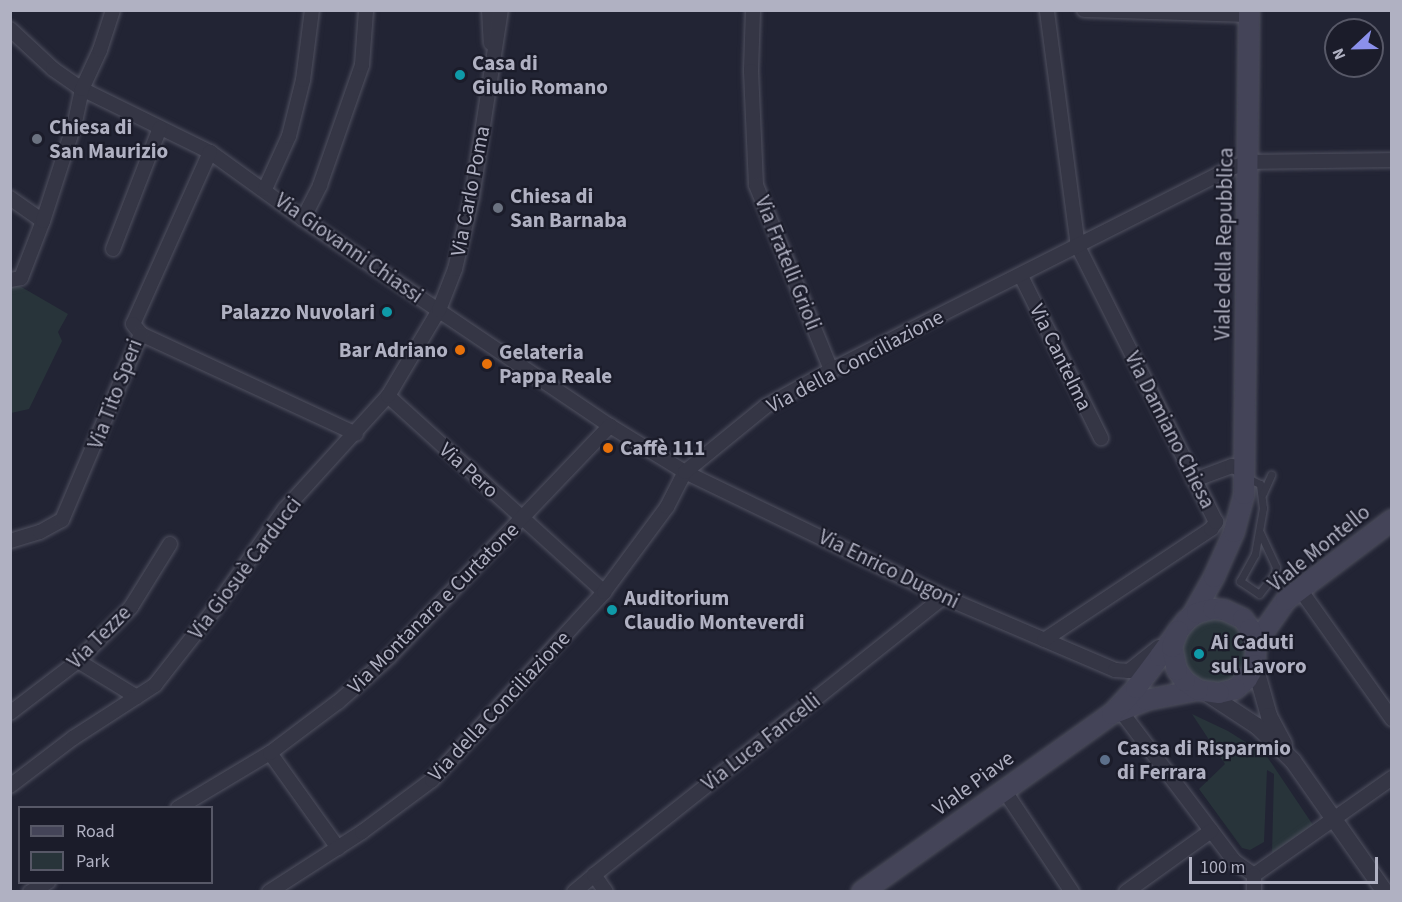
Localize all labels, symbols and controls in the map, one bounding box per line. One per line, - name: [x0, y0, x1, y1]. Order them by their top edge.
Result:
- north arrow: [1324, 18, 1384, 78]
- text: N: [1327, 45, 1351, 63]
- place label: Casa di Giulio Romano: [472, 50, 608, 100]
- marker: Casa di Giulio Romano: [453, 68, 467, 82]
- place label: Chiesa di San Maurizio: [49, 114, 168, 164]
- street label: Via Carlo Poma: [445, 124, 495, 258]
- marker: Chiesa di San Maurizio: [30, 132, 44, 146]
- street label: Viale della Repubblica: [1210, 147, 1238, 341]
- place label: Chiesa di San Barnaba: [510, 183, 627, 233]
- street label: Via Giovanni Chiassi: [270, 188, 428, 308]
- street label: Via Fratelli Grioli: [750, 192, 826, 334]
- marker: Chiesa di San Barnaba: [491, 201, 505, 215]
- place label: Palazzo Nuvolari: [220, 299, 375, 325]
- street label: Via Cantelma: [1024, 300, 1098, 414]
- street label: Via della Conciliazione: [762, 304, 948, 418]
- marker: Palazzo Nuvolari: [380, 305, 394, 319]
- street label: Via Tito Speri: [83, 336, 147, 452]
- place label: Bar Adriano: [339, 337, 448, 363]
- place label: Gelateria Pappa Reale: [499, 339, 612, 389]
- marker: Bar Adriano: [453, 343, 467, 357]
- street label: Via Damiano Chiesa: [1120, 347, 1220, 513]
- marker: Gelateria Pappa Reale: [480, 357, 494, 371]
- place label: Caffè 111: [620, 435, 705, 461]
- street label: Via Pero: [434, 437, 504, 503]
- marker: Caffè 111: [601, 441, 615, 455]
- street label: Via Giosuè Carducci: [183, 492, 307, 644]
- street label: Viale Montello: [1263, 499, 1375, 597]
- street label: Via Montanara e Curtatone: [342, 517, 524, 699]
- street label: Via Enrico Dugoni: [815, 524, 963, 614]
- place label: Auditorium Claudio Monteverdi: [624, 585, 805, 635]
- street label: Via Tezze: [62, 600, 136, 674]
- marker: Auditorium Claudio Monteverdi: [605, 603, 619, 617]
- street label: Via della Conciliazione: [423, 626, 575, 786]
- place label: Ai Caduti sul Lavoro: [1211, 629, 1307, 679]
- marker: Ai Caduti sul Lavoro: [1192, 647, 1206, 661]
- street label: Via Luca Fancelli: [697, 688, 825, 796]
- place label: Cassa di Risparmio di Ferrara: [1117, 735, 1291, 785]
- street label: Viale Piave: [927, 745, 1019, 821]
- marker: Cassa di Risparmio di Ferrara: [1098, 753, 1112, 767]
- legend: [18, 806, 213, 884]
- text: Road: [76, 819, 115, 844]
- scale bar: [1192, 845, 1381, 883]
- text: Park: [76, 849, 110, 874]
- text: 100 m: [1200, 855, 1245, 880]

